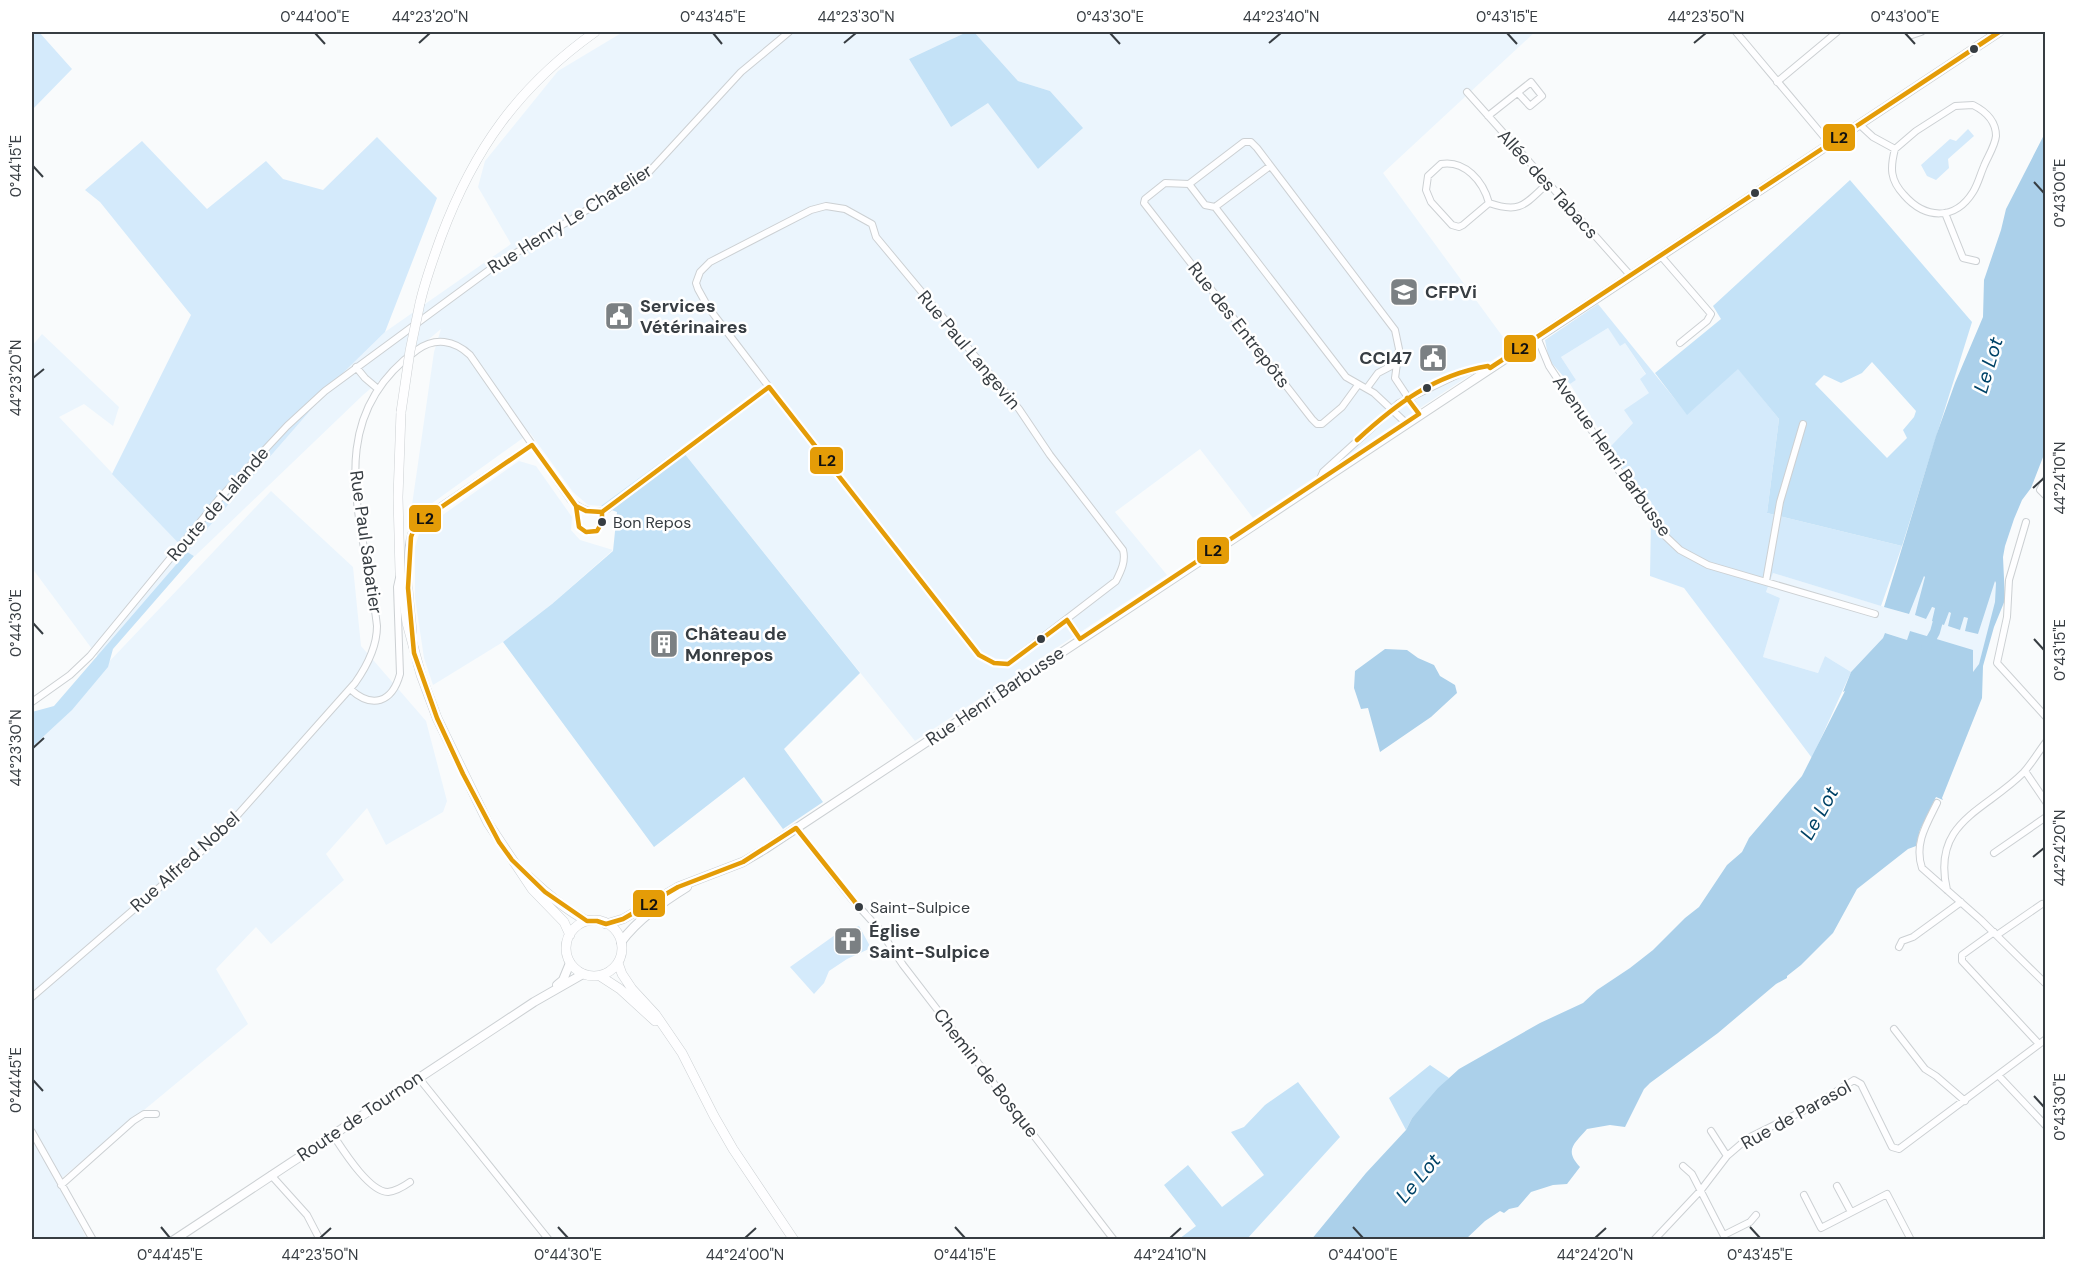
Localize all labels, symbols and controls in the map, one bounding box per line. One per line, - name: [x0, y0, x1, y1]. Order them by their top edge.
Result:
- text: 0°44'00"E: [280, 7, 350, 27]
- text: 44°23'20"N: [392, 7, 468, 27]
- text: 0°43'45"E: [680, 7, 746, 27]
- text: 44°23'30"N: [817, 7, 895, 27]
- text: 0°43'30"E: [1076, 7, 1144, 27]
- text: 44°23'40"N: [1243, 7, 1319, 27]
- text: 0°43'15"E: [1476, 7, 1538, 27]
- text: 44°23'50"N: [1668, 7, 1744, 27]
- text: 0°43'00"E: [1870, 7, 1940, 27]
- unlabelled marker: [1968, 43, 1980, 55]
- line badge: L2: [1822, 123, 1856, 152]
- street label: Allée des Tabacs: [1492, 124, 1604, 244]
- text: L2: [1830, 127, 1848, 148]
- text: 0°44'15"E: [6, 135, 26, 197]
- street label: Rue Henry Le Chatelier: [483, 158, 657, 279]
- text: 0°43'00"E: [2050, 158, 2070, 228]
- unlabelled marker: [1749, 187, 1761, 199]
- street label: Rue des Entrepôts: [1182, 257, 1296, 393]
- school or university icon: CFPVi: [1388, 276, 1420, 308]
- place label: CFPVi: [1425, 280, 1477, 304]
- street label: Rue Paul Langevin: [912, 286, 1026, 414]
- place label: Services Vétérinaires: [640, 294, 747, 339]
- public building icon: Services Vétérinaires: [603, 300, 635, 332]
- line badge: L2: [1503, 334, 1537, 363]
- water label: Le Lot: [1967, 334, 2009, 396]
- text: L2: [1511, 338, 1529, 359]
- text: 44°23'20"N: [6, 340, 26, 416]
- public building icon: CCI47: [1417, 342, 1449, 374]
- place label: CCI47: [1359, 346, 1412, 370]
- street label: Avenue Henri Barbusse: [1547, 371, 1677, 541]
- unlabelled marker: [1421, 382, 1433, 394]
- street label: Route de Lalande: [162, 442, 274, 566]
- text: 44°24'10"N: [2050, 442, 2070, 514]
- line badge: L2: [809, 446, 844, 475]
- text: L2: [818, 450, 836, 471]
- street label: Rue Paul Sabatier: [344, 469, 388, 615]
- line badge: L2: [408, 504, 442, 533]
- text: L2: [416, 508, 434, 529]
- place label: Bon Repos: [613, 512, 691, 533]
- marker: Bon Repos: [596, 516, 608, 528]
- line badge: L2: [1196, 536, 1230, 565]
- text: L2: [1204, 540, 1222, 561]
- text: 0°44'30"E: [6, 589, 26, 657]
- text: 0°43'15"E: [2050, 619, 2070, 681]
- place label: Château de Monrepos: [685, 622, 787, 667]
- building icon: Château de Monrepos: [648, 628, 680, 660]
- unlabelled marker: [1035, 633, 1047, 645]
- street label: Rue Henri Barbusse: [921, 641, 1069, 751]
- text: 44°23'30"N: [6, 709, 26, 787]
- water label: Le Lot: [1794, 782, 1844, 844]
- street label: Rue Alfred Nobel: [125, 806, 245, 918]
- text: 44°24'20"N: [2050, 810, 2070, 886]
- line badge: L2: [632, 889, 666, 918]
- text: L2: [640, 894, 658, 915]
- place label: Saint-Sulpice: [870, 897, 970, 918]
- marker: Saint-Sulpice: [853, 901, 865, 913]
- place label: Église Saint-Sulpice: [869, 919, 990, 964]
- church icon: Église Saint-Sulpice: [832, 925, 864, 957]
- street label: Chemin de Bosque: [928, 1003, 1044, 1143]
- text: 0°44'45"E: [6, 1047, 26, 1113]
- street label: Route de Tournon: [292, 1065, 428, 1167]
- text: 0°43'30"E: [2050, 1073, 2070, 1141]
- street label: Rue de Parasol: [1737, 1075, 1855, 1155]
- water label: Le Lot: [1390, 1148, 1446, 1208]
- text: 0°44'45"E: [137, 1245, 203, 1265]
- text: 44°23'50"N: [282, 1245, 358, 1265]
- text: 0°44'30"E: [534, 1245, 602, 1265]
- text: 44°24'00"N: [706, 1245, 784, 1265]
- text: 0°44'15"E: [934, 1245, 996, 1265]
- text: 44°24'10"N: [1134, 1245, 1206, 1265]
- text: 0°44'00"E: [1328, 1245, 1398, 1265]
- text: 44°24'20"N: [1557, 1245, 1633, 1265]
- text: 0°43'45"E: [1727, 1245, 1793, 1265]

